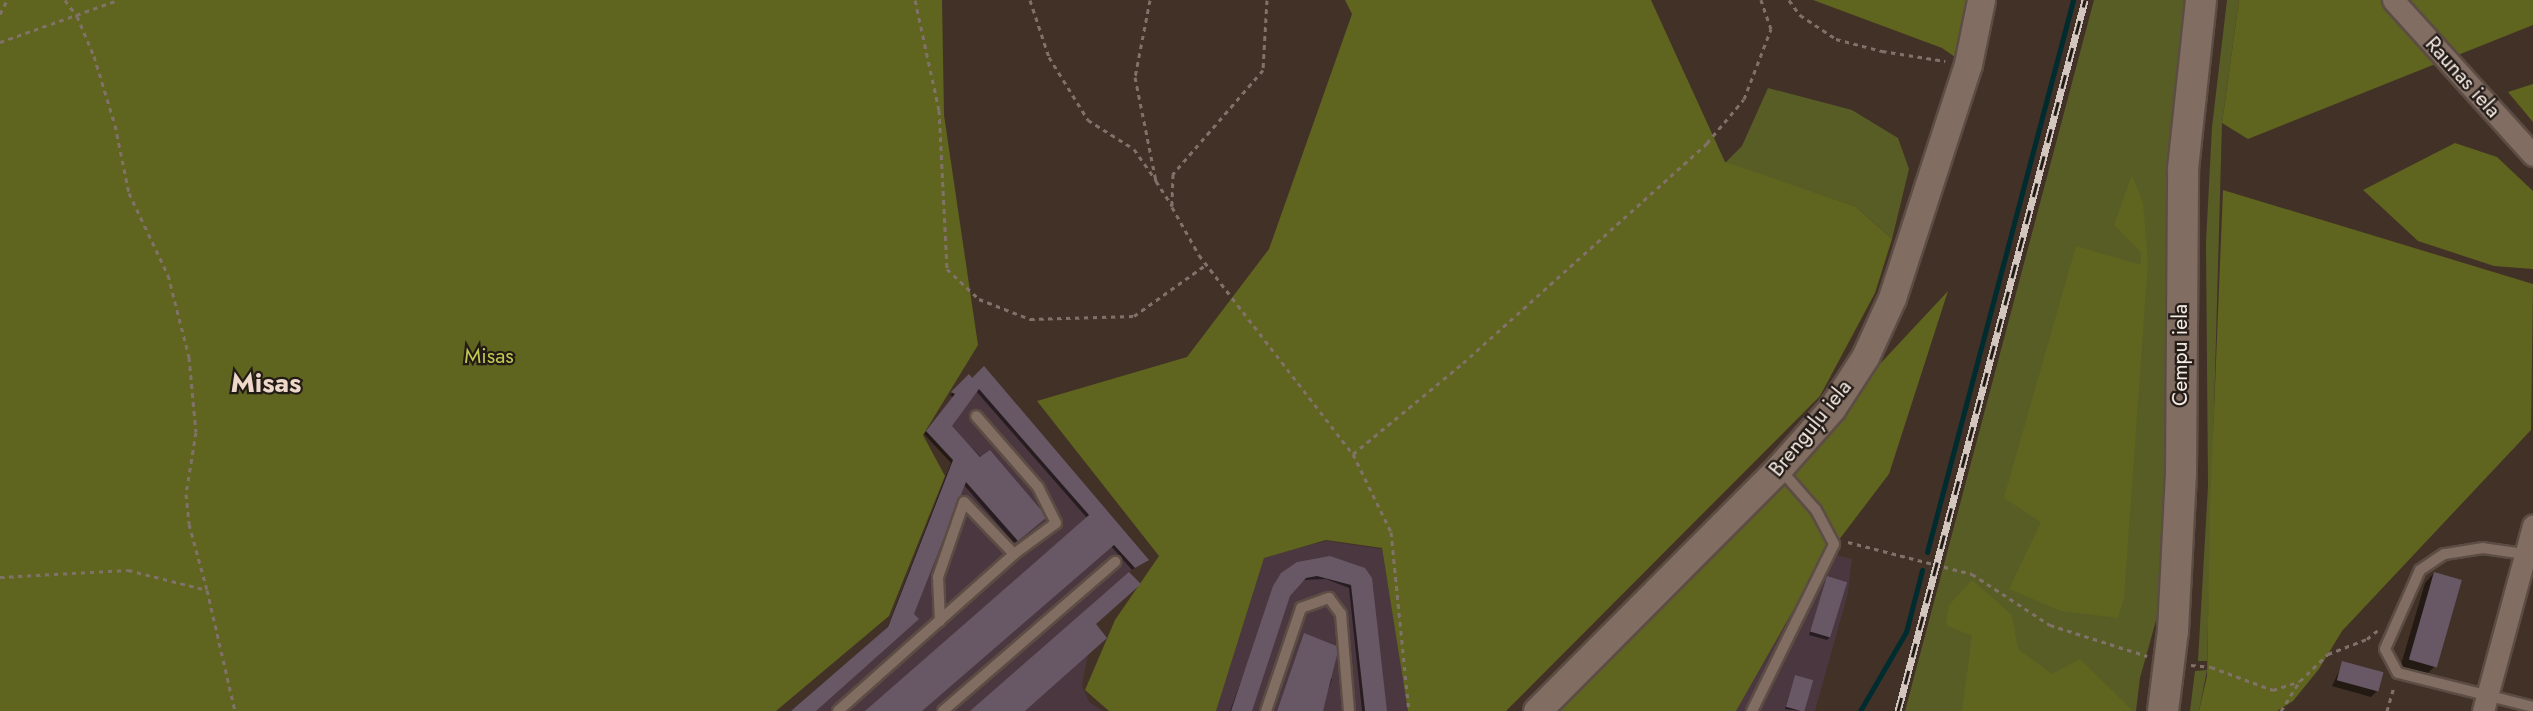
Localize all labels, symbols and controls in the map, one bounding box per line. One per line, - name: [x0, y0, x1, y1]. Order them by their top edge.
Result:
- street label: Raunas iela: [2420, 31, 2506, 123]
- street label: Cempu iela: [2167, 304, 2193, 406]
- park label: Misas: [464, 343, 514, 369]
- district label: Misas: [231, 367, 301, 399]
- street label: Brenguļu iela: [1763, 375, 1857, 481]

